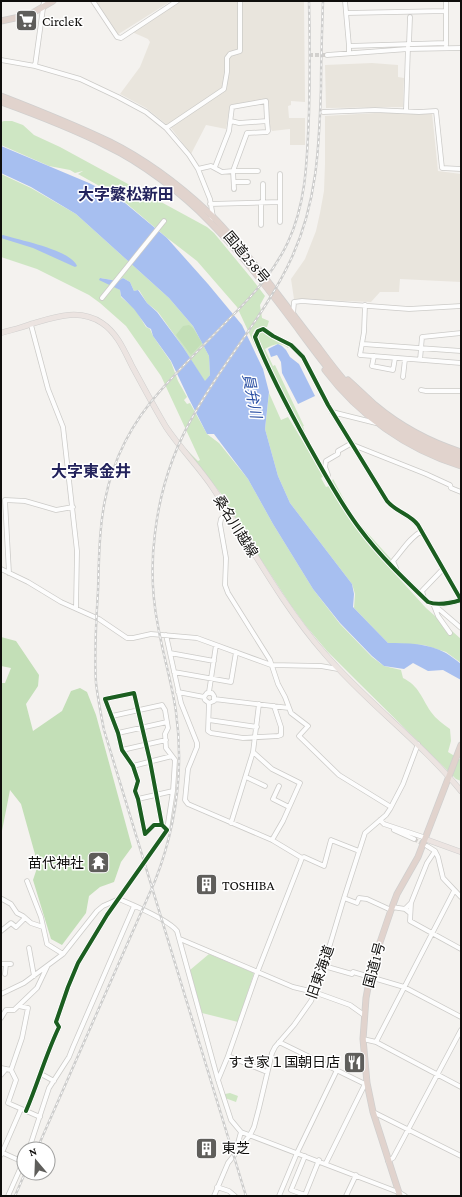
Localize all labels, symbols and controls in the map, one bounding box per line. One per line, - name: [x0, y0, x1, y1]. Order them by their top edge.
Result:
- supermarket icon: CircleK: [14, 8, 40, 34]
- place label: CircleK: [42, 13, 83, 29]
- district label: 大字繁松新田: [78, 186, 174, 203]
- street label: 国道258号: [221, 228, 273, 286]
- water label: 員弁川: [240, 372, 265, 422]
- district label: 大字東金井: [51, 462, 131, 480]
- street label: 桑名川越線: [211, 492, 261, 560]
- temple icon: 苗代神社: [86, 850, 112, 876]
- place label: 苗代神社: [28, 855, 84, 871]
- building icon: TOSHIBA: [193, 872, 219, 898]
- place label: TOSHIBA: [222, 877, 274, 893]
- street label: 国道1号: [360, 940, 388, 990]
- street label: 旧東海道: [303, 943, 337, 1001]
- restaurant icon: すき家１国朝日店: [342, 1049, 368, 1075]
- place label: すき家１国朝日店: [228, 1054, 340, 1070]
- building icon: 東芝: [193, 1135, 219, 1161]
- place label: 東芝: [222, 1140, 250, 1156]
- north arrow: [16, 1141, 56, 1181]
- text: N: [27, 1144, 39, 1158]

